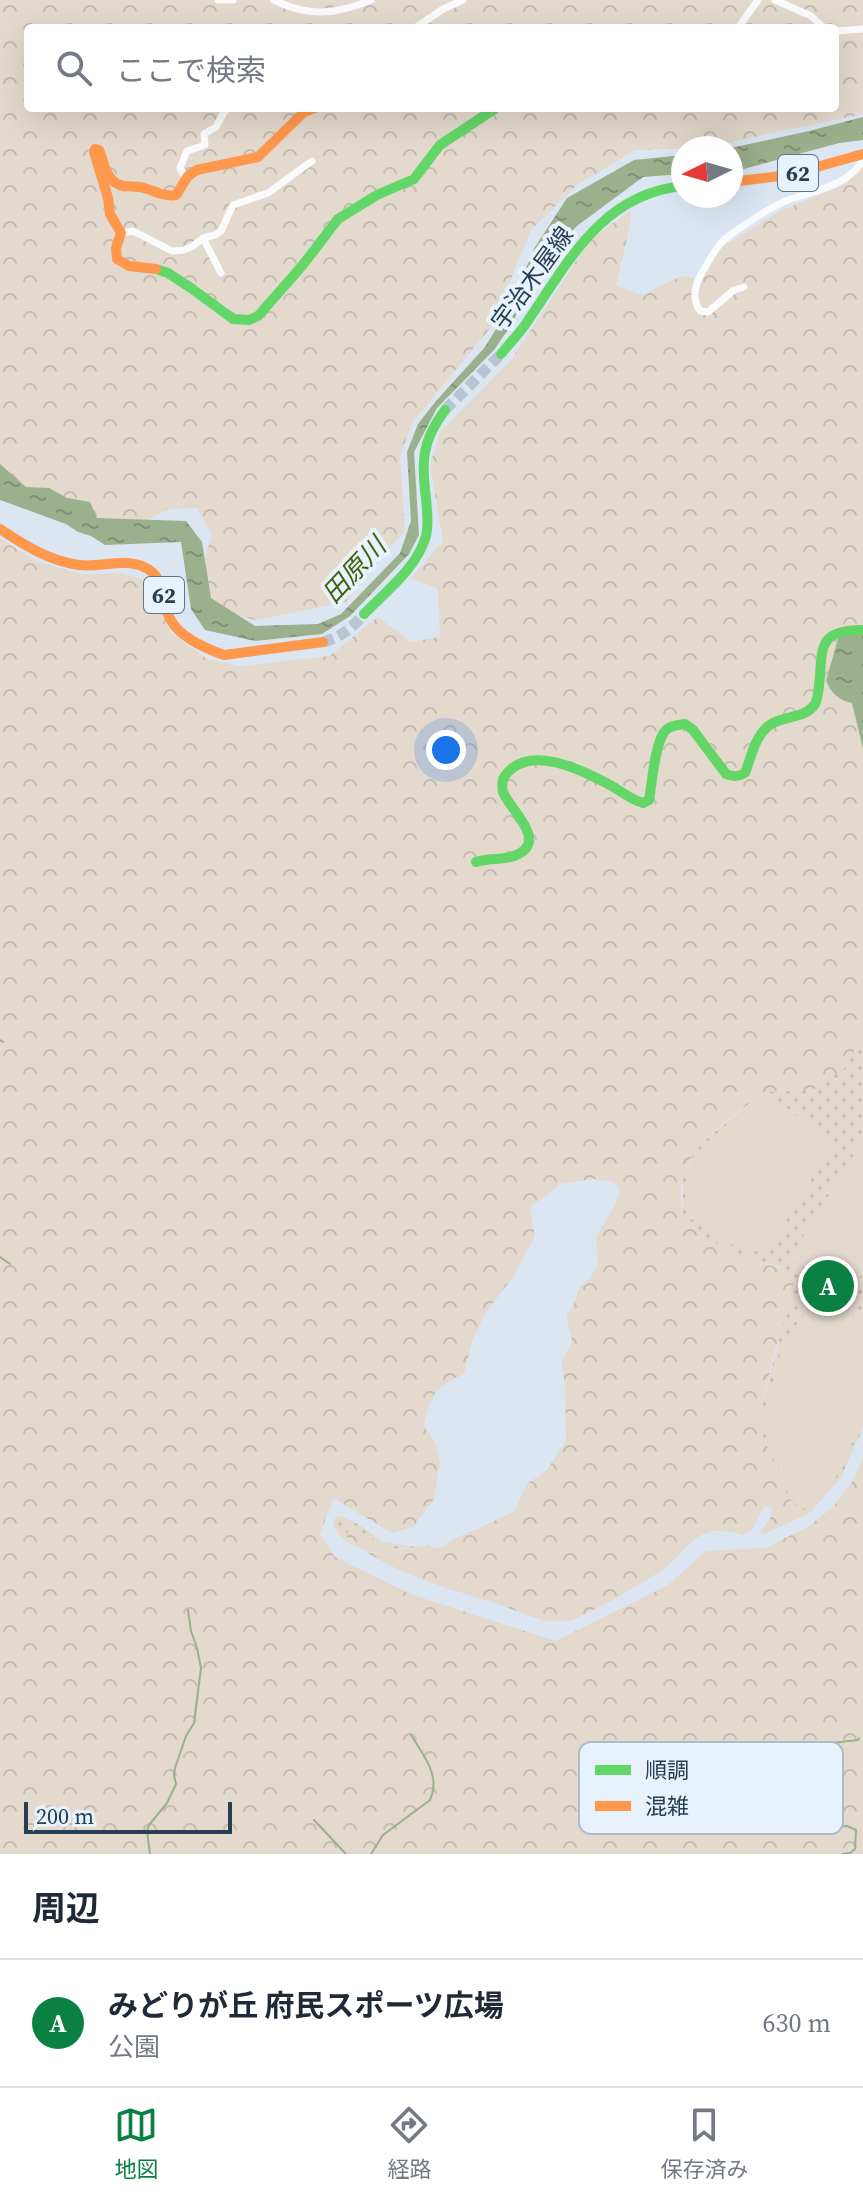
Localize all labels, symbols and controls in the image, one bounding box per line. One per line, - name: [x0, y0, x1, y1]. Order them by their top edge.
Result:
- search box: [24, 24, 839, 112]
- icon: search: [52, 46, 96, 90]
- text: ここで検索: [116, 50, 266, 91]
- north arrow: [671, 136, 743, 208]
- road number: 62: [778, 155, 818, 191]
- street label: 宇治木屋線: [483, 220, 581, 336]
- water label: 田原川: [314, 527, 396, 611]
- road number: 62: [144, 577, 184, 613]
- your location: [426, 730, 466, 770]
- pin: A: [802, 1256, 854, 1316]
- legend: [579, 1742, 843, 1834]
- text: 順調: [645, 1755, 689, 1785]
- text: 混雑: [645, 1791, 689, 1821]
- scale bar: [24, 1798, 232, 1834]
- text: 200 m: [36, 1801, 94, 1831]
- text: 周辺: [32, 1885, 100, 1931]
- text: みどりが丘 府民スポーツ広場: [108, 1985, 504, 2026]
- text: A: [49, 2005, 67, 2041]
- text: 630 m: [763, 2005, 831, 2041]
- text: 公園: [108, 2029, 160, 2065]
- tab: 地図: [114, 2103, 159, 2184]
- tab: 経路: [387, 2103, 432, 2184]
- tab: 保存済み: [660, 2103, 749, 2184]

